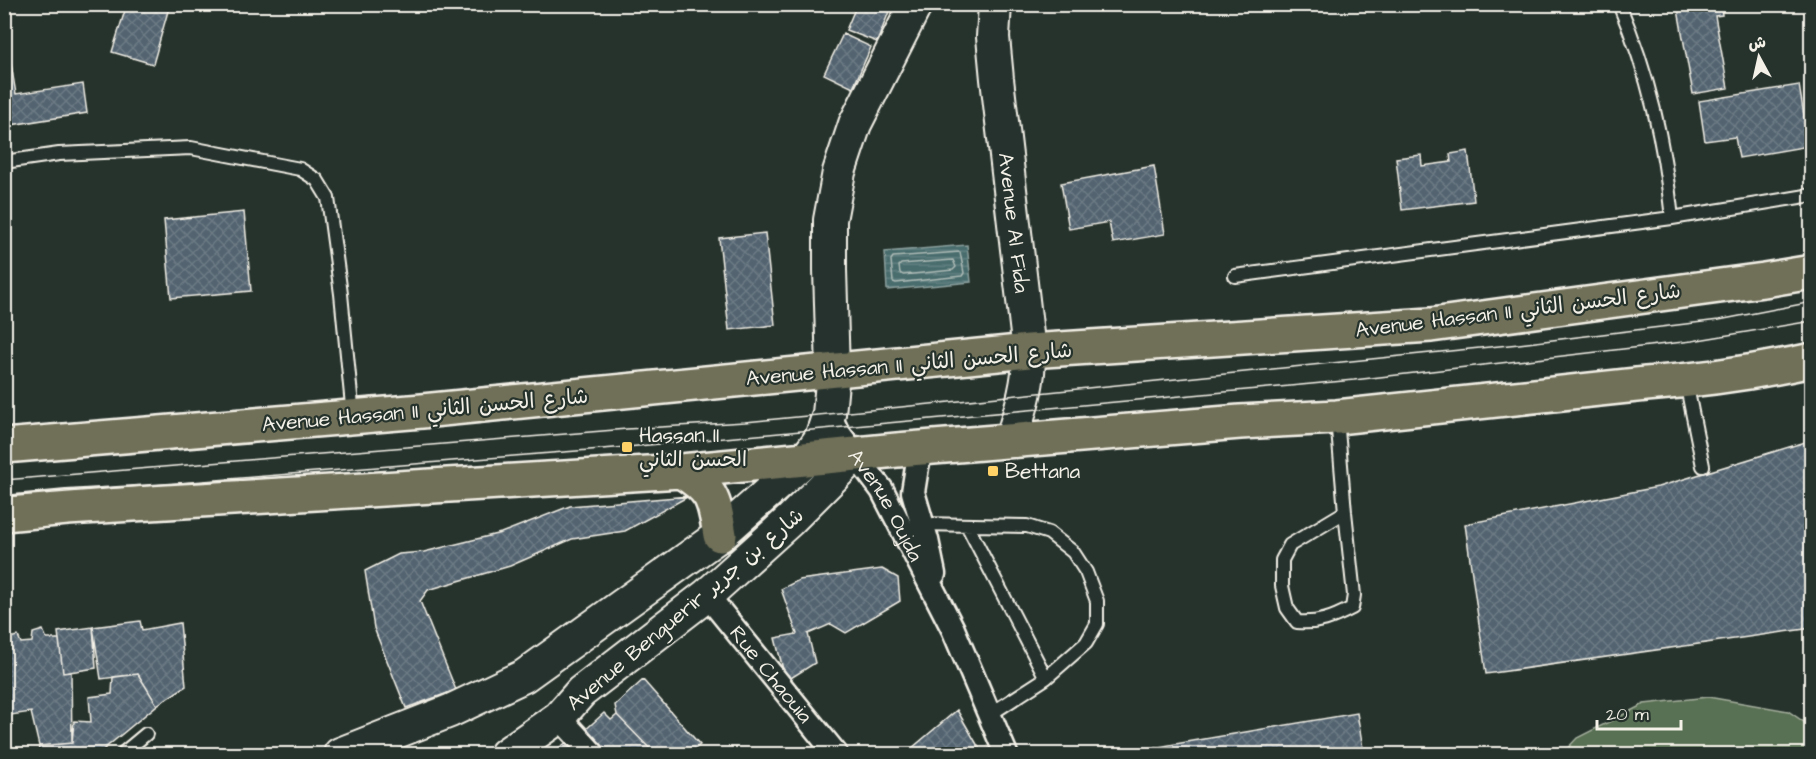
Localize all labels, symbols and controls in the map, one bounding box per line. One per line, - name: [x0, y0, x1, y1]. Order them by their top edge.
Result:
- north arrow: [1729, 27, 1789, 87]
- text: ش: [1747, 31, 1767, 55]
- street label: Avenue Al Fida: [991, 151, 1036, 295]
- street label: Avenue Hassan II شارع الحسن الثاني: [1354, 276, 1683, 349]
- street label: Avenue Hassan II شارع الحسن الثاني: [745, 336, 1074, 397]
- street label: Avenue Hassan II شارع الحسن الثاني: [261, 382, 590, 443]
- place label: Hassan II الحسن الثاني: [639, 421, 747, 478]
- marker: Hassan II الحسن الثاني: [620, 440, 634, 454]
- street label: Avenue Oujda: [841, 443, 930, 567]
- place label: Bettana: [1005, 457, 1080, 486]
- marker: Bettana: [986, 464, 1000, 478]
- street label: Avenue Benguerir شارع بن جرير: [560, 501, 811, 719]
- street label: Rue Chaouia: [723, 620, 819, 730]
- scale bar: [1597, 693, 1681, 731]
- text: 20 m: [1606, 702, 1649, 727]

